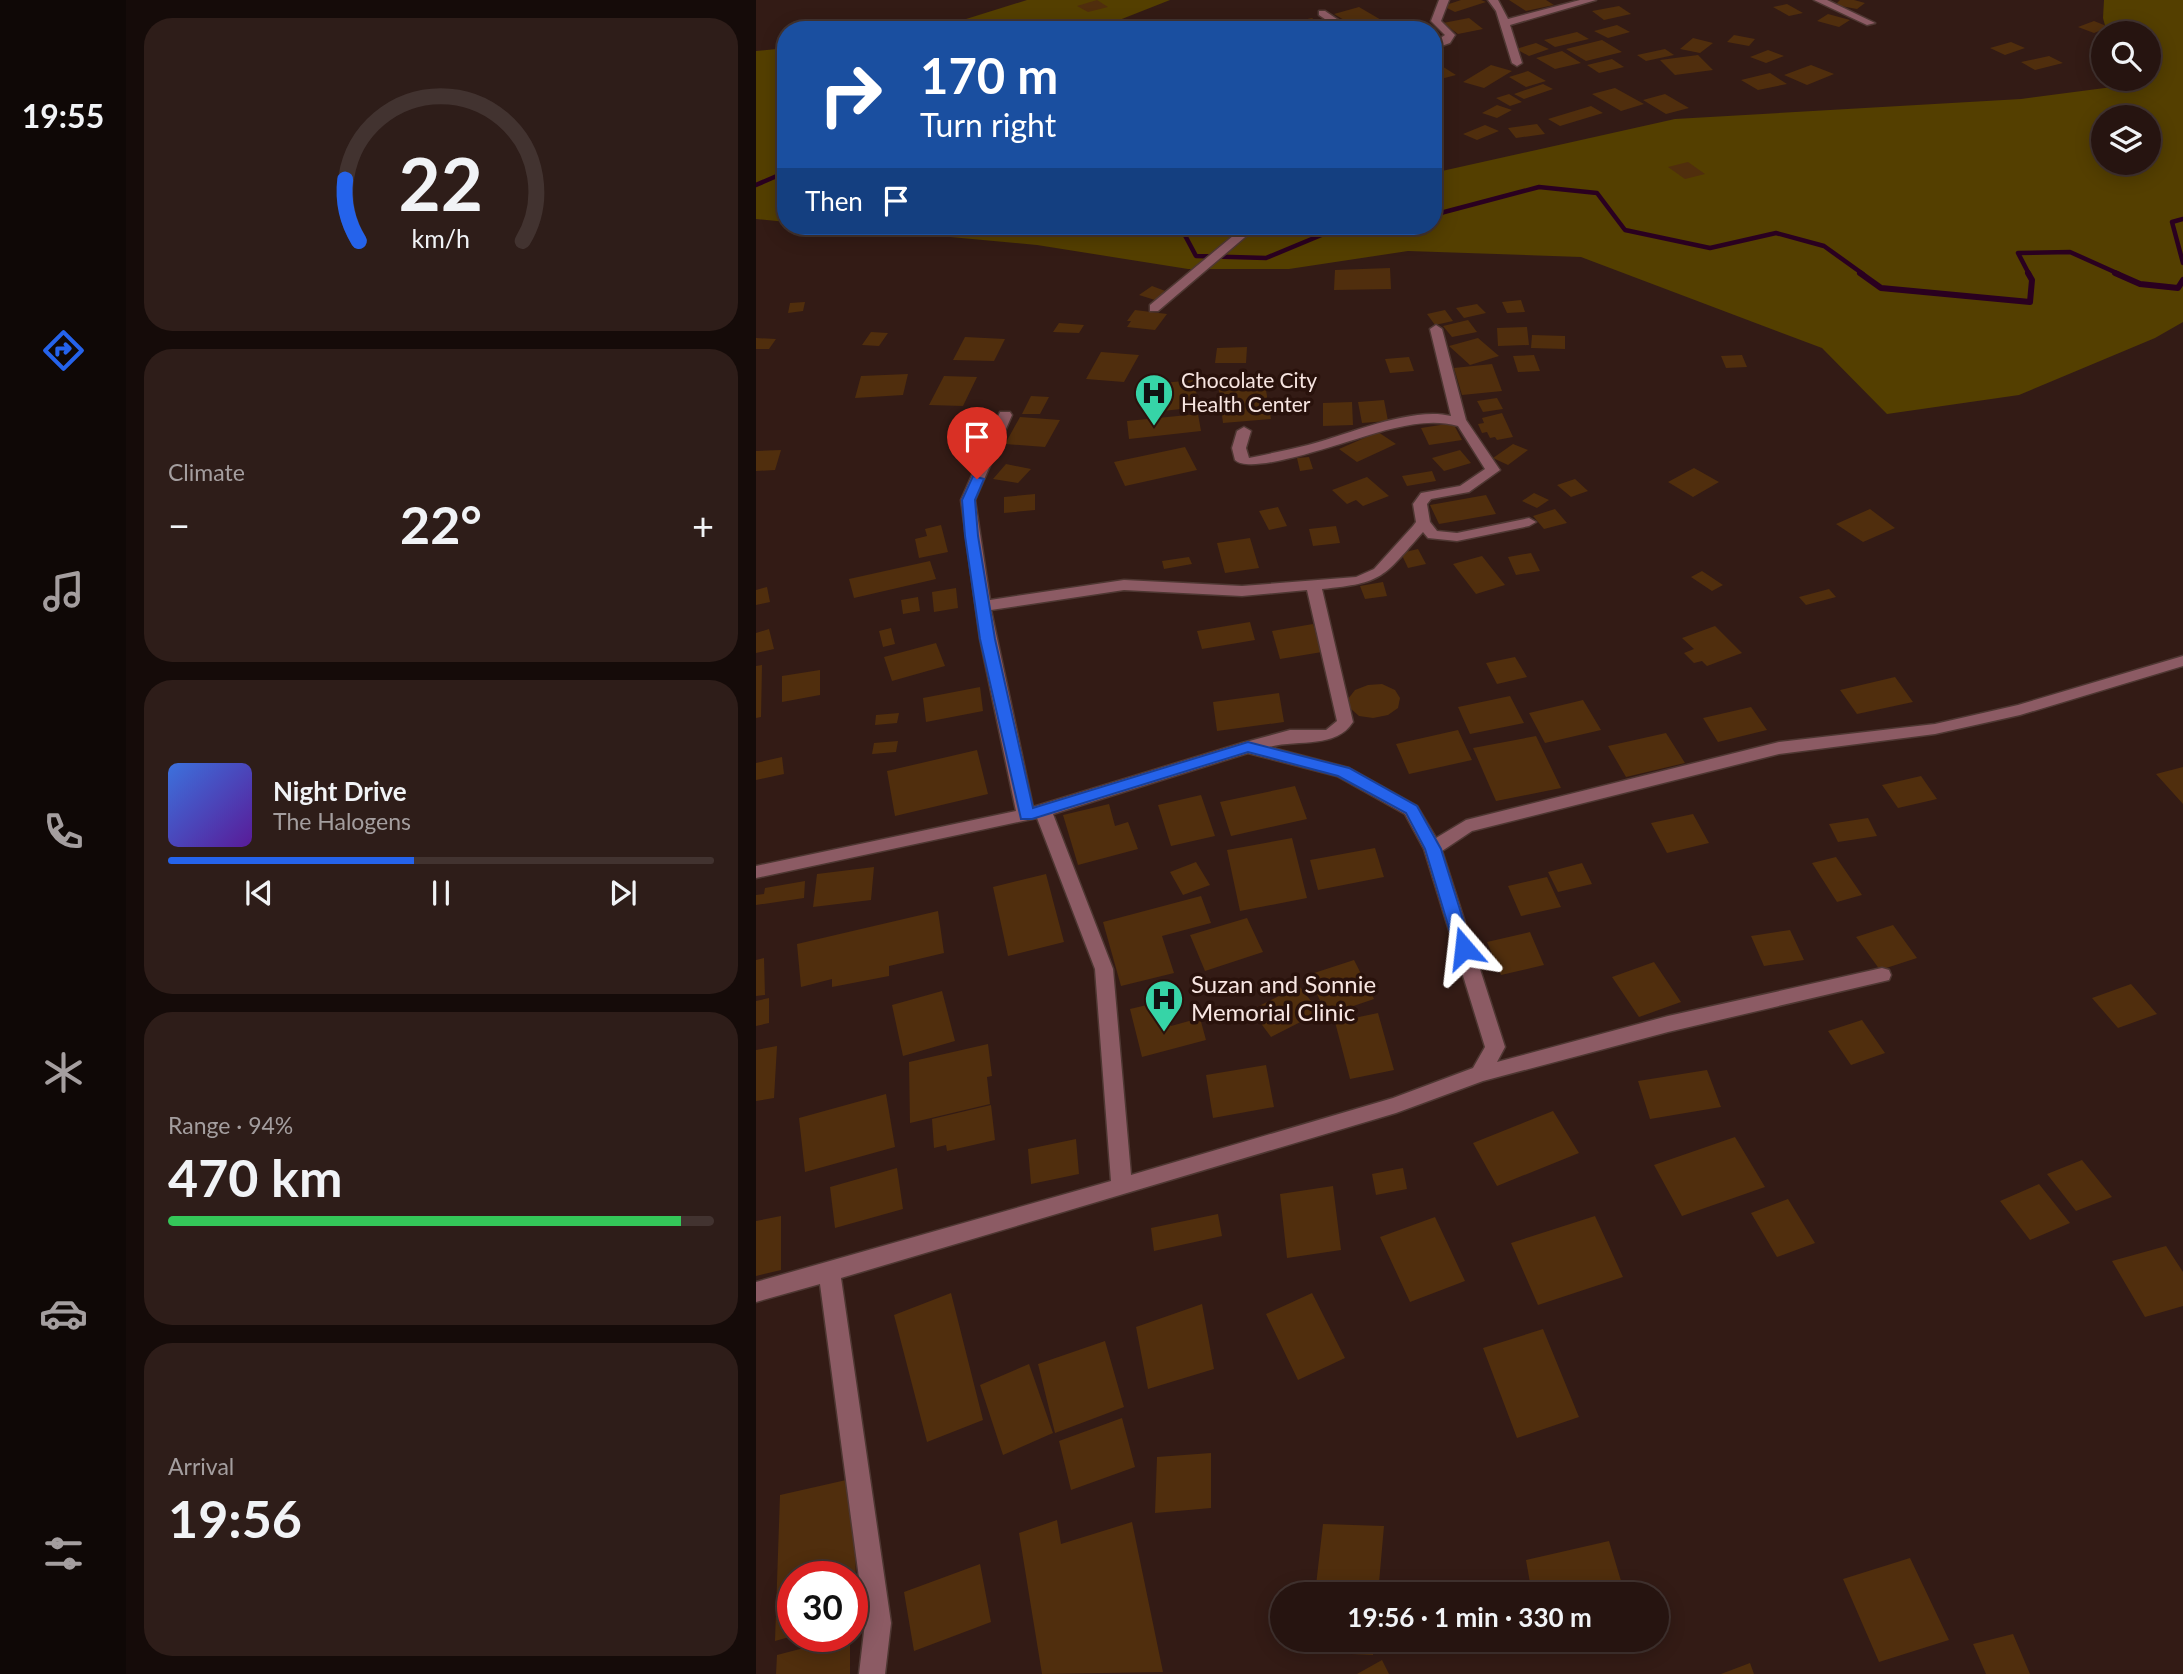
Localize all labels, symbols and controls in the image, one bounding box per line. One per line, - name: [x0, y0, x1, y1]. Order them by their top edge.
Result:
- map controls: [2091, 21, 2161, 175]
- button: search: [2091, 21, 2161, 91]
- text: 170 m: [920, 46, 1058, 104]
- icon: right: [805, 49, 896, 140]
- text: 19:55: [22, 96, 104, 135]
- text: Turn right: [920, 105, 1056, 144]
- button: layers: [2091, 105, 2161, 175]
- text: 22: [399, 139, 483, 227]
- icon: arrive: [877, 182, 915, 220]
- text: Then: [805, 185, 863, 217]
- text: km/h: [412, 222, 470, 252]
- icon: directions: [39, 326, 88, 375]
- place label: Chocolate City Health Center: [1181, 367, 1317, 416]
- hospital icon: Chocolate City Health Center: [1133, 372, 1175, 427]
- pin: [947, 407, 1007, 479]
- icon: arrive: [958, 418, 996, 456]
- text: Climate: [168, 458, 245, 486]
- text: 22°: [400, 493, 482, 555]
- text: −: [168, 502, 190, 548]
- text: +: [692, 502, 714, 548]
- icon: music: [39, 567, 88, 616]
- text: Night Drive: [273, 775, 407, 807]
- icon: phone: [39, 807, 88, 856]
- text: The Halogens: [273, 807, 411, 835]
- icon: previous: [240, 874, 278, 912]
- icon: pause: [422, 874, 460, 912]
- icon: next: [604, 874, 642, 912]
- position arrow: [1427, 911, 1501, 985]
- place label: Suzan and Sonnie Memorial Clinic: [1191, 969, 1376, 1026]
- hospital icon: Suzan and Sonnie Memorial Clinic: [1143, 978, 1185, 1033]
- icon: climate: [39, 1048, 88, 1097]
- text: Range · 94%: [168, 1111, 293, 1139]
- text: 470 km: [168, 1146, 342, 1208]
- icon: car: [39, 1289, 88, 1338]
- text: Arrival: [168, 1452, 234, 1480]
- text: 19:56: [168, 1487, 302, 1549]
- icon: filters: [39, 1529, 88, 1578]
- speed limit sign: 30: [777, 1561, 868, 1652]
- text: 19:56 · 1 min · 330 m: [1347, 1601, 1592, 1633]

